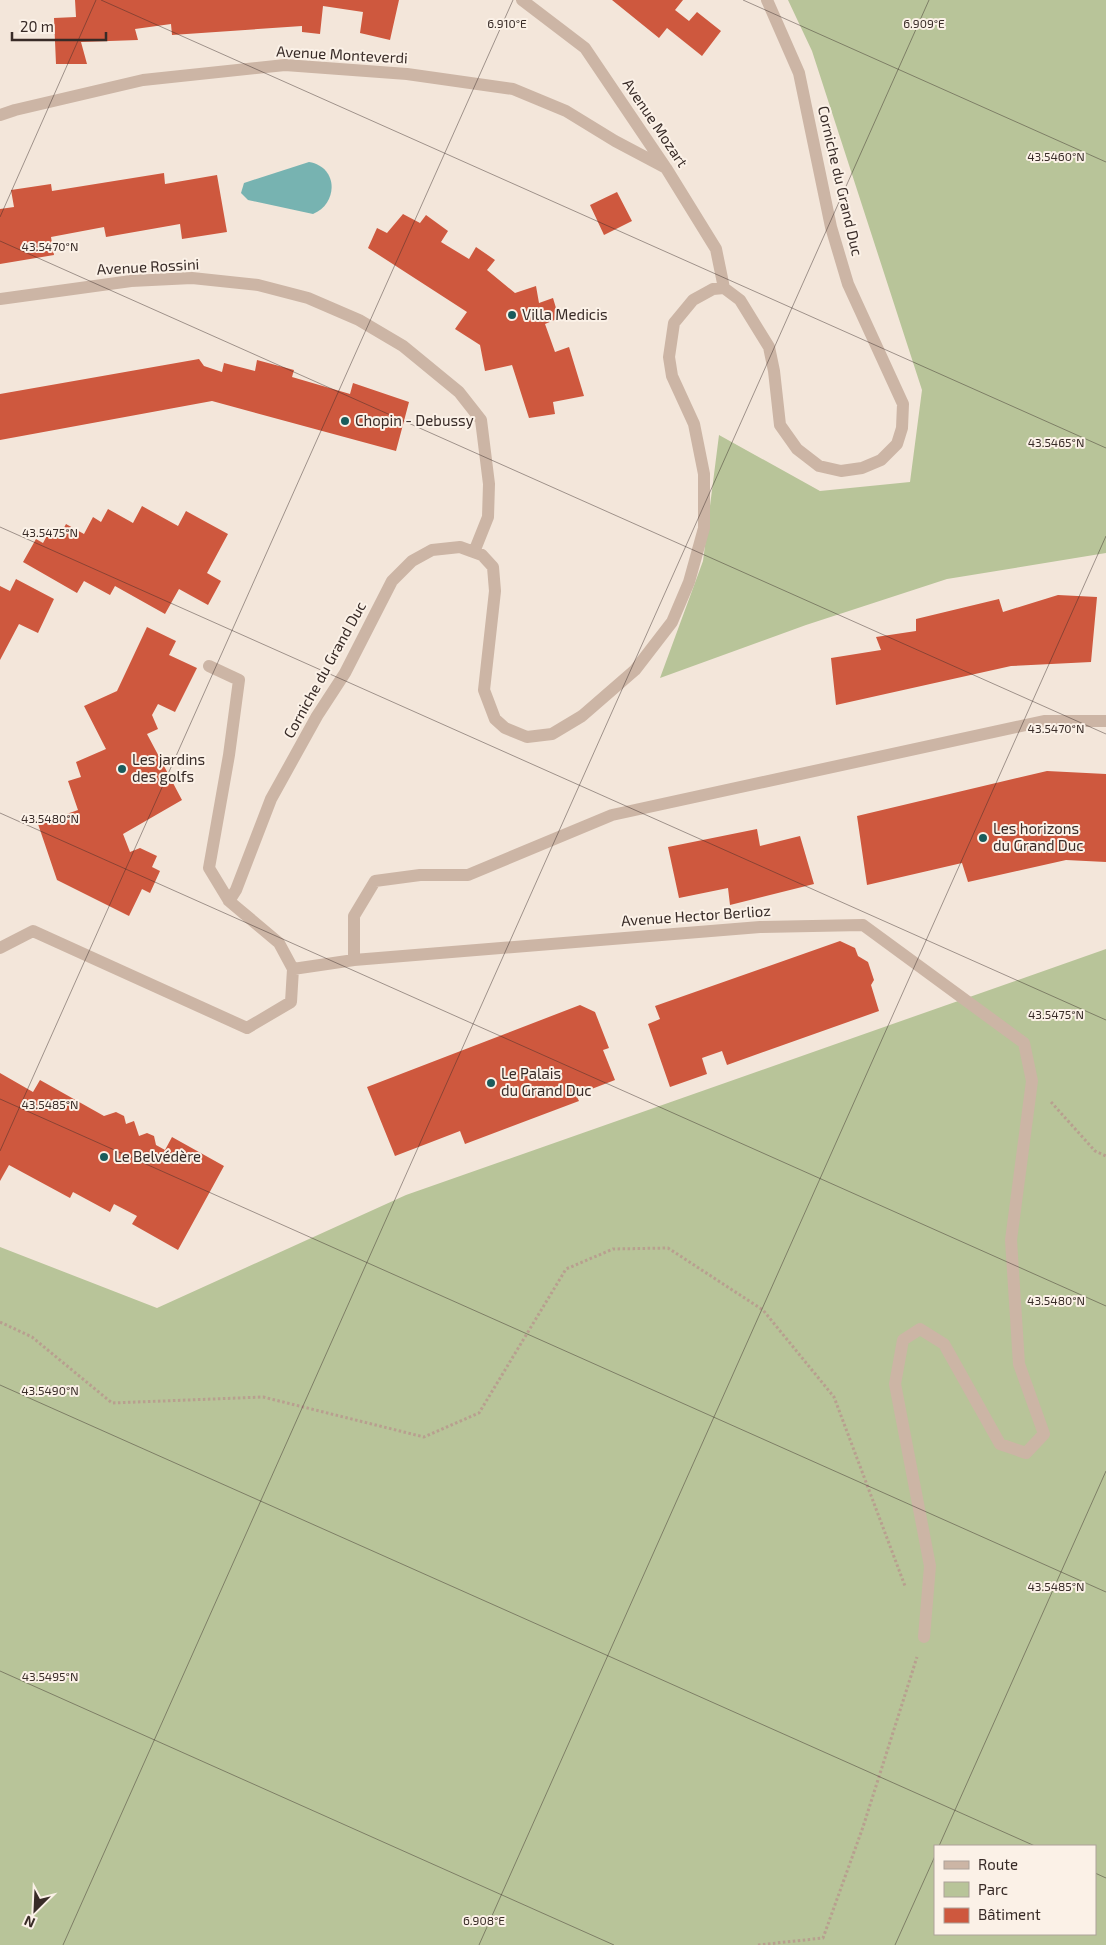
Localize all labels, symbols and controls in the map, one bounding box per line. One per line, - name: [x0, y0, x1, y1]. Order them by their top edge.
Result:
- scale bar: [12, 10, 106, 42]
- text: 6.910°E: [487, 16, 527, 30]
- text: 6.909°E: [903, 16, 945, 30]
- text: 20 m: [20, 17, 54, 35]
- street label: Avenue Monteverdi: [276, 42, 408, 66]
- street label: Avenue Mozart: [620, 75, 692, 170]
- street label: Corniche du Grand Duc: [815, 104, 867, 258]
- text: 43.5460°N: [1027, 149, 1085, 163]
- text: 43.5470°N: [22, 239, 78, 253]
- street label: Avenue Rossini: [96, 254, 200, 278]
- place label: Villa Medicis: [522, 305, 608, 323]
- marker: Villa Medicis: [506, 309, 518, 321]
- place label: Chopin - Debussy: [355, 411, 474, 429]
- marker: Chopin - Debussy: [339, 415, 351, 427]
- text: 43.5465°N: [1028, 435, 1084, 449]
- text: 43.5475°N: [22, 525, 78, 539]
- street label: Corniche du Grand Duc: [279, 598, 369, 741]
- text: 43.5470°N: [1028, 721, 1084, 735]
- place label: Les jardins des golfs: [132, 750, 205, 785]
- marker: Les jardins des golfs: [116, 763, 128, 775]
- text: 43.5480°N: [21, 811, 79, 825]
- place label: Les horizons du Grand Duc: [993, 819, 1084, 854]
- marker: Les horizons du Grand Duc: [977, 832, 989, 844]
- street label: Avenue Hector Berlioz: [620, 901, 771, 929]
- text: 43.5475°N: [1028, 1007, 1084, 1021]
- place label: Le Palais du Grand Duc: [501, 1064, 592, 1099]
- marker: Le Palais du Grand Duc: [485, 1077, 497, 1089]
- text: 43.5485°N: [21, 1097, 79, 1111]
- place label: Le Belvédère: [114, 1147, 201, 1165]
- marker: Le Belvédère: [98, 1151, 110, 1163]
- text: 43.5480°N: [1027, 1293, 1085, 1307]
- text: 43.5490°N: [21, 1383, 79, 1397]
- text: 43.5485°N: [1027, 1579, 1085, 1593]
- text: 43.5495°N: [22, 1669, 78, 1683]
- legend: [934, 1845, 1096, 1935]
- text: Route: [978, 1855, 1018, 1873]
- text: Parc: [978, 1880, 1008, 1898]
- north arrow: [10, 1885, 60, 1935]
- text: Bâtiment: [978, 1905, 1041, 1923]
- text: N: [21, 1913, 38, 1932]
- text: 6.908°E: [463, 1913, 505, 1927]

